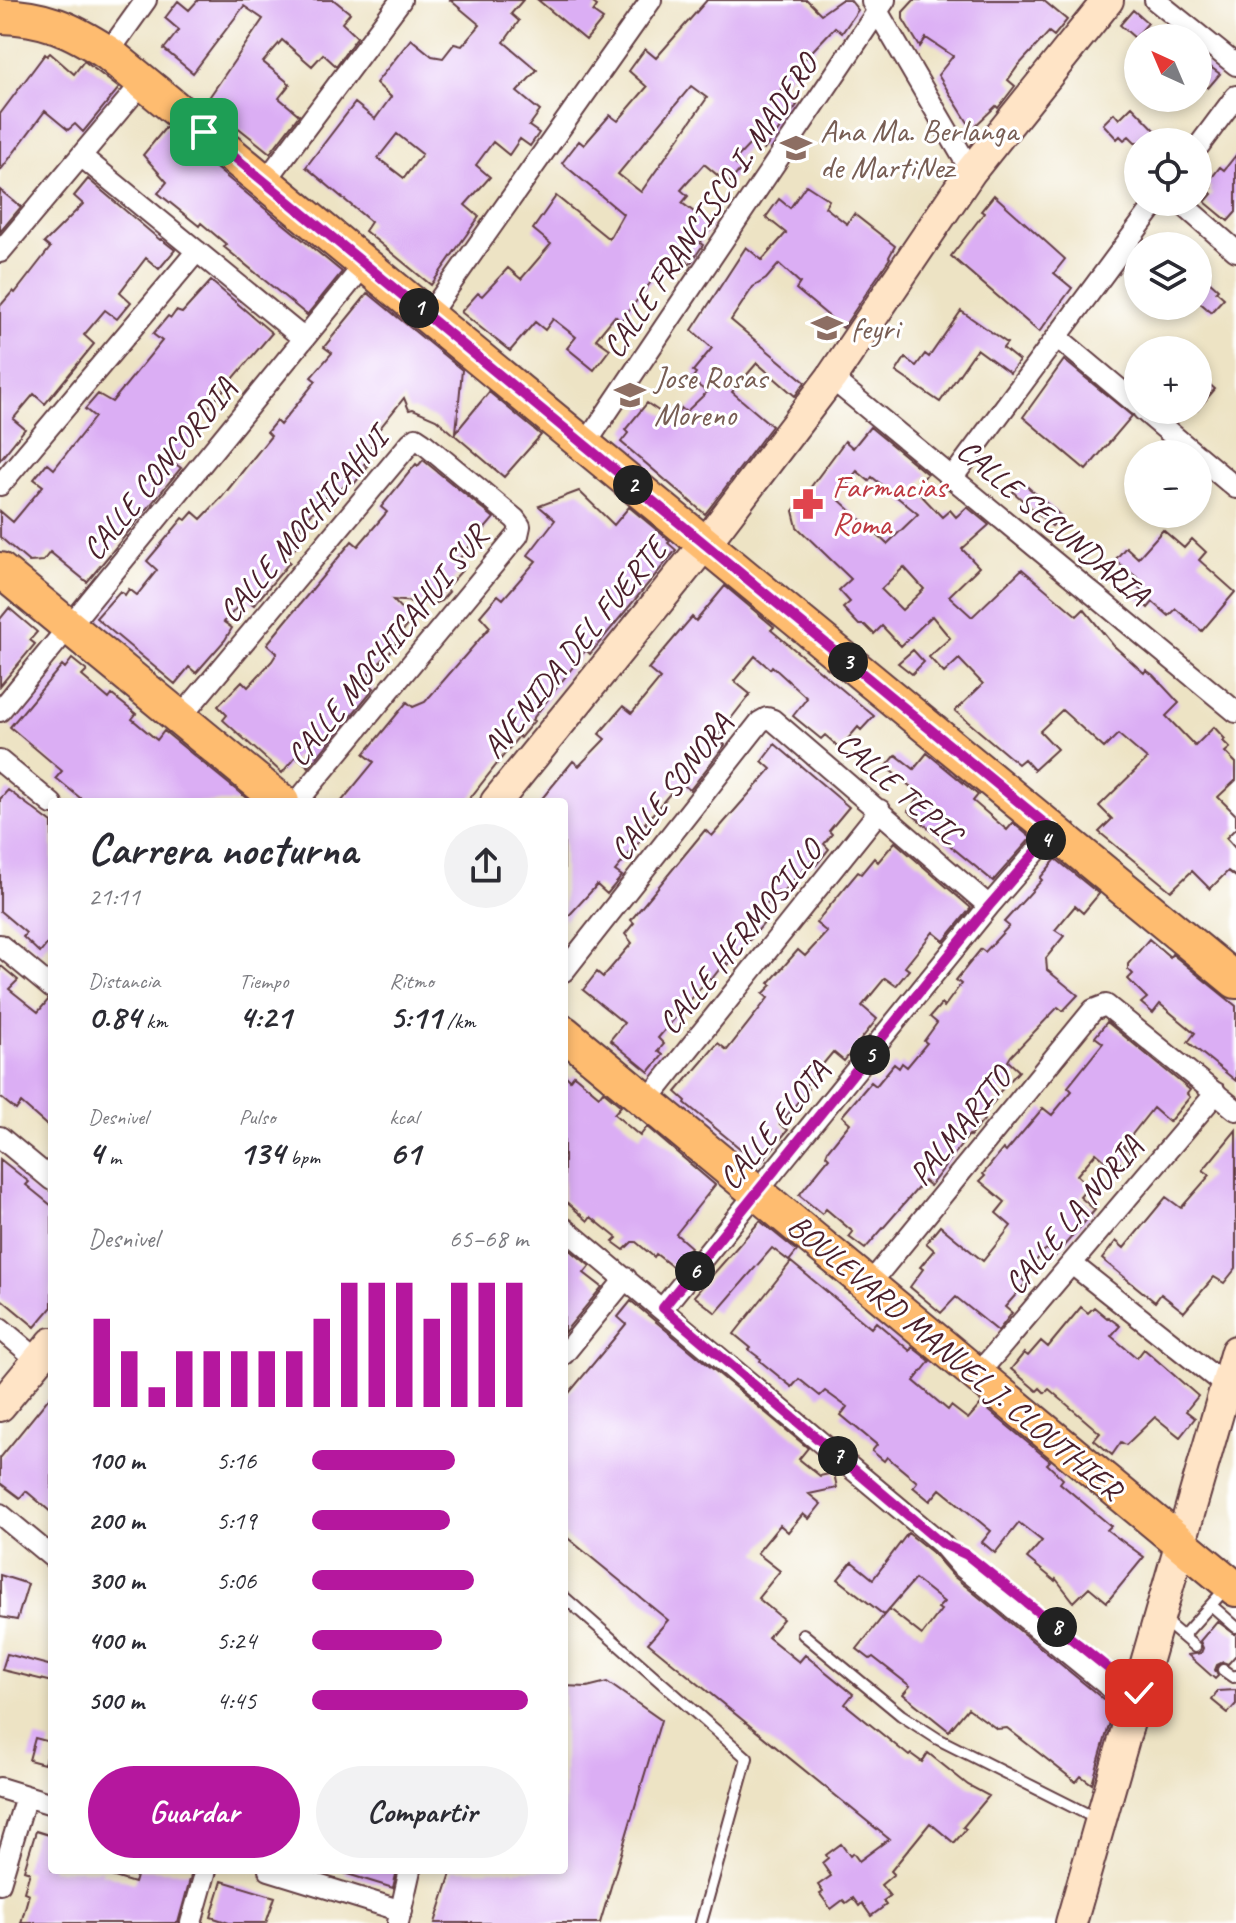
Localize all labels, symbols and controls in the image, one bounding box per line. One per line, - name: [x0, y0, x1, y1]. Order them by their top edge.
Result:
- north arrow: [1124, 24, 1212, 112]
- map controls: [1124, 24, 1212, 528]
- street label: CALLE FRANCISCO I. MADERO: [593, 44, 829, 366]
- pin: [170, 98, 238, 166]
- icon: arrive: [182, 110, 226, 154]
- place label: Ana Ma. Berlanga de MartiNez: [820, 110, 1020, 188]
- button: locate: [1124, 128, 1212, 216]
- school or university icon: Ana Ma. Berlanga de MartiNez: [779, 131, 813, 165]
- button: layers: [1124, 232, 1212, 320]
- pin: 1: [399, 288, 439, 328]
- text: 1: [414, 294, 424, 322]
- place label: feyri: [851, 308, 903, 349]
- school or university icon: feyri: [810, 311, 844, 345]
- button: +: [1124, 336, 1212, 424]
- place label: Jose Rosas Moreno: [652, 357, 770, 435]
- street label: CALLE CONCORDIA: [73, 369, 246, 569]
- school or university icon: Jose Rosas Moreno: [613, 378, 647, 412]
- street label: CALLE MOCHICAHUI: [210, 414, 401, 631]
- street label: CALLE SECUNDARIA: [949, 430, 1159, 615]
- button: −: [1124, 440, 1212, 528]
- pin: 2: [613, 465, 653, 505]
- place label: Farmacias Roma: [832, 466, 949, 544]
- text: 2: [628, 471, 638, 499]
- pharmacy icon: Farmacias Roma: [791, 487, 825, 521]
- street label: CALLE MOCHICAHUI SUR: [277, 514, 499, 775]
- street label: AVENIDA DEL FUERTE: [473, 526, 678, 766]
- pin: 3: [828, 642, 868, 682]
- text: 3: [843, 648, 853, 676]
- street label: CALLE SONORA: [601, 704, 742, 869]
- street label: CALLE TEPIC: [828, 722, 973, 856]
- pin: 4: [1026, 820, 1066, 860]
- text: Carrera nocturna: [88, 822, 357, 877]
- button: share: [444, 824, 528, 908]
- text: 4: [1041, 826, 1051, 854]
- street label: CALLE HERMOSILLO: [649, 829, 833, 1043]
- text: 21:11: [88, 880, 140, 913]
- text: Distancia: [88, 967, 160, 995]
- text: Tiempo: [239, 967, 288, 995]
- text: Ritmo: [389, 967, 434, 995]
- text: 0.84: [88, 995, 141, 1038]
- text: 4:21: [239, 995, 291, 1038]
- text: 5:11: [389, 995, 441, 1038]
- text: km: [141, 1007, 167, 1035]
- text: /km: [441, 1007, 476, 1035]
- pin: 5: [850, 1035, 890, 1075]
- text: 5: [865, 1041, 875, 1069]
- street label: CALLE ELOTA: [710, 1051, 839, 1198]
- street label: PALMARITO: [900, 1056, 1022, 1194]
- text: Desnivel: [88, 1103, 148, 1131]
- text: Pulso: [239, 1103, 276, 1131]
- text: kcal: [389, 1103, 418, 1131]
- street label: CALLE LA NORIA: [995, 1127, 1152, 1303]
- text: 4: [88, 1131, 103, 1174]
- text: 134: [239, 1131, 285, 1174]
- text: 61: [389, 1131, 421, 1174]
- text: m: [103, 1143, 121, 1171]
- text: bpm: [285, 1143, 320, 1171]
- street label: BOULEVARD MANUEL J. CLOUTHIER: [779, 1205, 1133, 1511]
- text: Desnivel: [88, 1222, 159, 1255]
- text: 65–68 m: [449, 1222, 528, 1255]
- pin: 6: [675, 1251, 715, 1291]
- text: 6: [690, 1257, 700, 1285]
- pin: 7: [818, 1436, 858, 1476]
- text: 7: [833, 1442, 843, 1470]
- text: 100 m: [88, 1444, 144, 1477]
- text: 5:16: [216, 1444, 256, 1477]
- text: 200 m: [88, 1504, 144, 1537]
- text: 5:19: [216, 1504, 256, 1537]
- text: 300 m: [88, 1564, 144, 1597]
- text: 5:06: [216, 1564, 256, 1597]
- pin: 8: [1037, 1607, 1077, 1647]
- text: 8: [1052, 1613, 1062, 1641]
- text: 400 m: [88, 1624, 144, 1657]
- text: 5:24: [216, 1624, 256, 1657]
- pin: [1105, 1659, 1173, 1727]
- icon: check: [1117, 1671, 1161, 1715]
- text: 500 m: [88, 1684, 144, 1717]
- text: 4:45: [216, 1684, 256, 1717]
- button: Guardar: [88, 1766, 300, 1858]
- button: Compartir: [316, 1766, 528, 1858]

